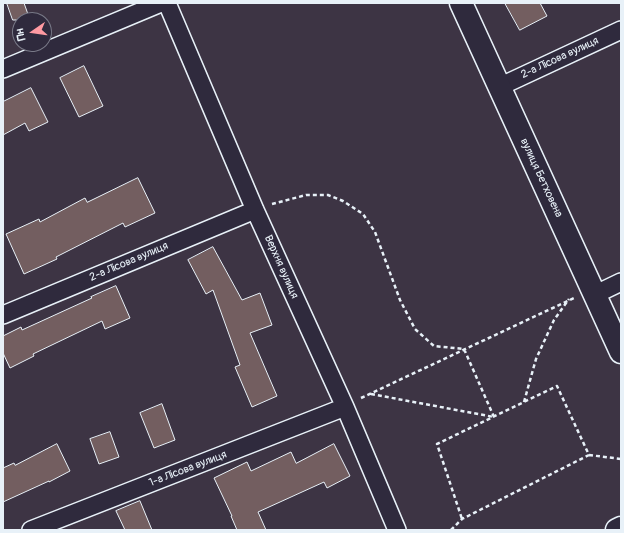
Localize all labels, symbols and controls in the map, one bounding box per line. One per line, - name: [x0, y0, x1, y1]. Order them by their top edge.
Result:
- north arrow: [12, 12, 52, 52]
- text: Пн: [13, 27, 28, 42]
- street label: 2-а Лісова вулиця: [519, 34, 601, 82]
- street label: вулиця Бетховена: [517, 136, 565, 220]
- street label: Верхня вулиця: [261, 233, 301, 301]
- street label: 2-а Лісова вулиця: [88, 239, 170, 285]
- street label: 1-а Лісова вулиця: [147, 448, 229, 490]

